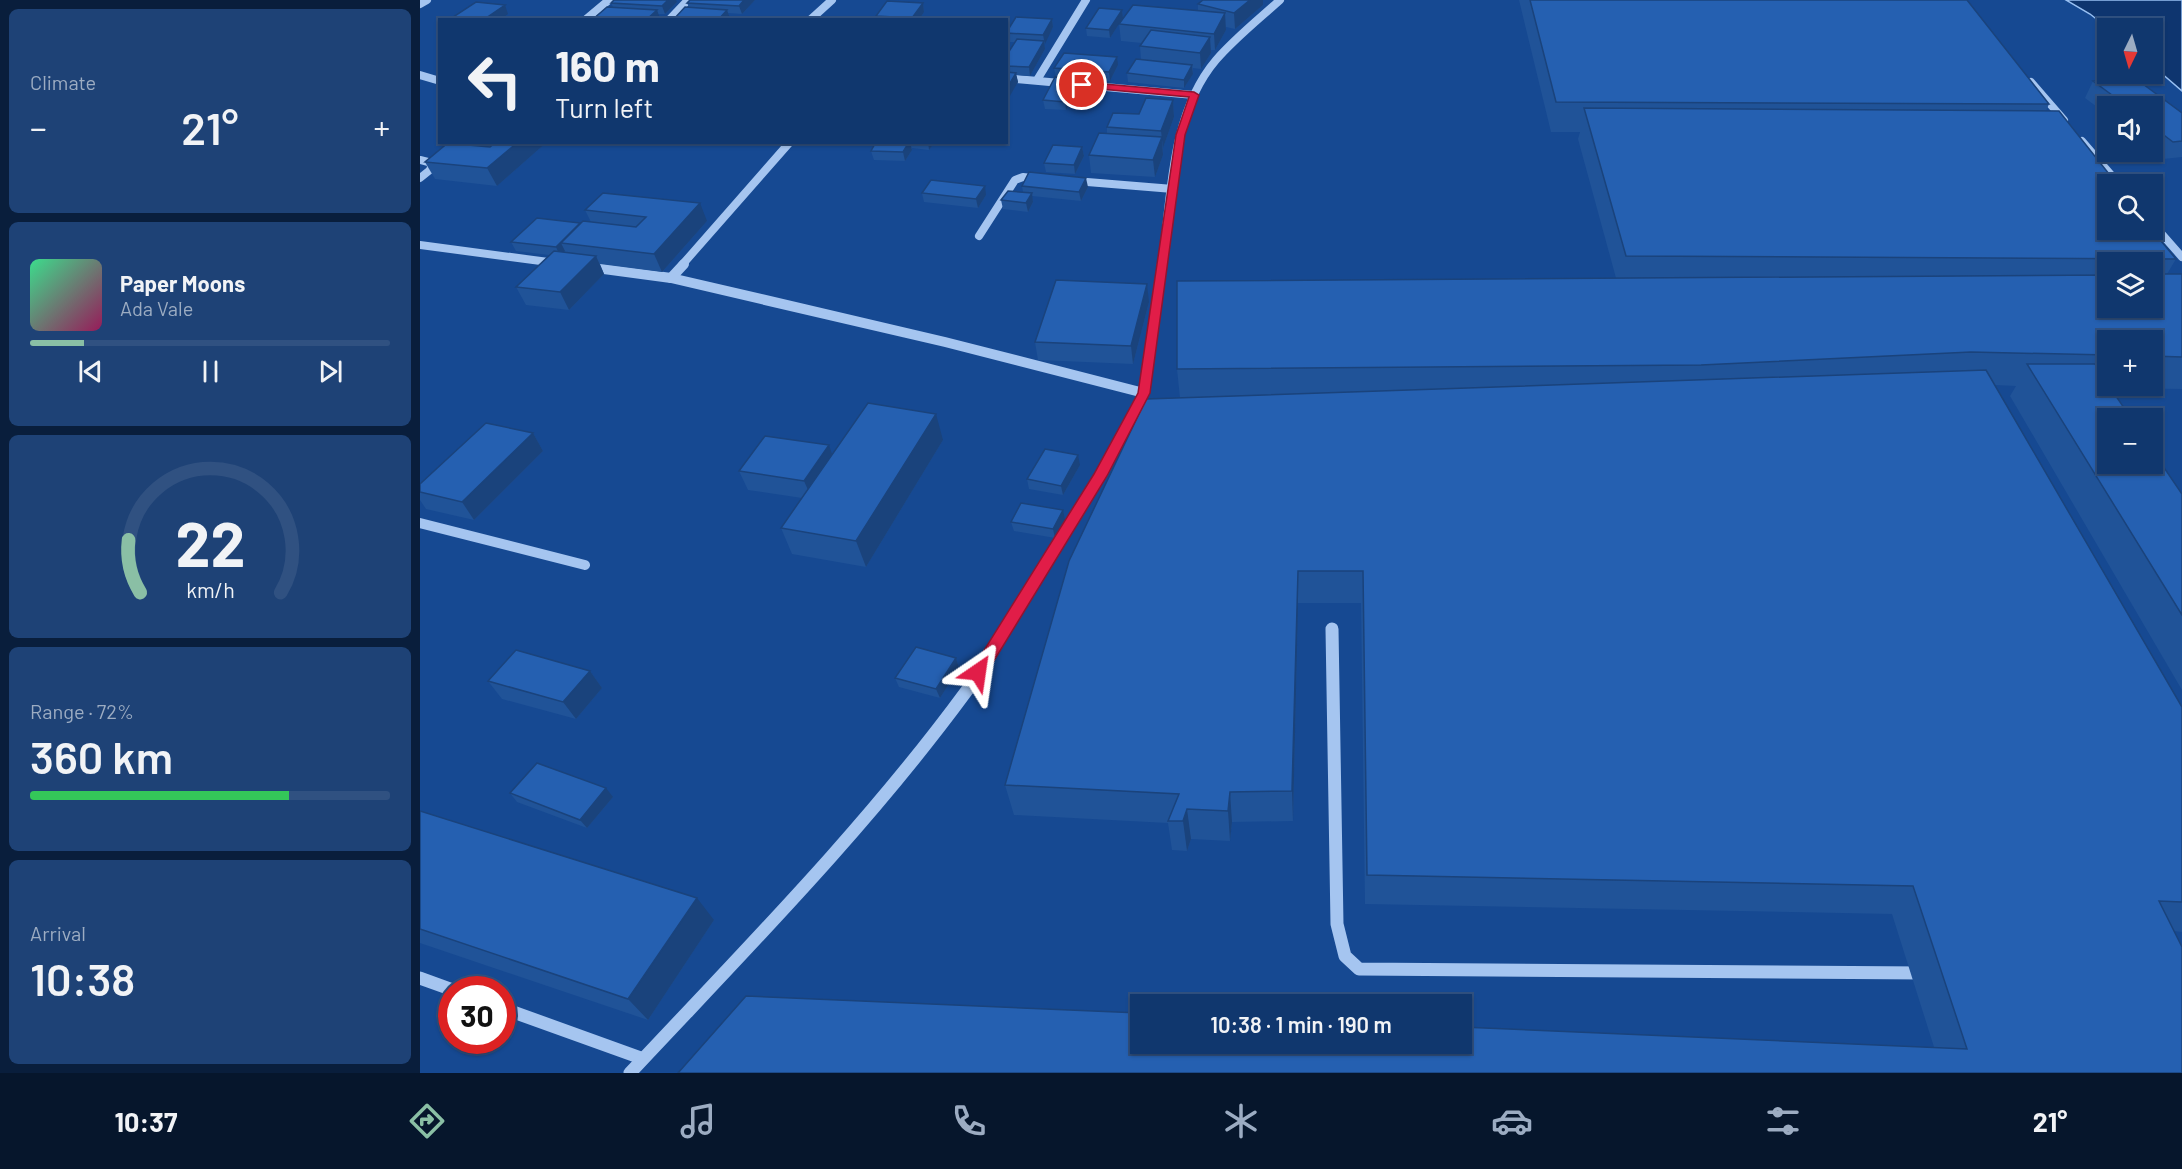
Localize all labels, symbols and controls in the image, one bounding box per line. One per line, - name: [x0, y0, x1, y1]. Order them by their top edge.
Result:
- north arrow: [2097, 18, 2163, 84]
- map controls: [2097, 18, 2163, 474]
- text: 160 m: [555, 40, 660, 90]
- icon: left: [456, 42, 534, 120]
- pin: [1056, 59, 1107, 110]
- icon: arrive: [1065, 68, 1098, 101]
- text: Climate: [30, 70, 96, 94]
- text: Turn left: [555, 91, 653, 123]
- button: sound: [2097, 96, 2163, 162]
- text: 21°: [181, 100, 239, 154]
- text: −: [30, 107, 47, 147]
- text: +: [373, 107, 390, 147]
- button: search: [2097, 174, 2163, 240]
- button: layers: [2097, 252, 2163, 318]
- text: Paper Moons: [120, 270, 245, 296]
- text: Ada Vale: [120, 296, 193, 320]
- button: +: [2097, 330, 2163, 396]
- icon: previous: [74, 355, 107, 388]
- icon: pause: [194, 355, 227, 388]
- icon: next: [314, 355, 347, 388]
- button: −: [2097, 408, 2163, 474]
- text: 22: [175, 506, 245, 580]
- text: km/h: [186, 578, 234, 603]
- position arrow: [946, 640, 1010, 704]
- text: Range · 72%: [30, 699, 134, 723]
- text: 360 km: [30, 729, 173, 783]
- text: Arrival: [30, 921, 86, 945]
- text: 10:38: [30, 951, 135, 1005]
- speed limit sign: 30: [438, 976, 516, 1054]
- text: 10:38 · 1 min · 190 m: [1210, 1011, 1392, 1037]
- icon: directions: [406, 1100, 448, 1142]
- icon: music: [677, 1100, 719, 1142]
- icon: phone: [948, 1100, 990, 1142]
- icon: climate: [1220, 1100, 1262, 1142]
- icon: car: [1491, 1100, 1533, 1142]
- icon: filters: [1762, 1100, 1804, 1142]
- text: 10:37: [115, 1105, 177, 1137]
- text: 21°: [2033, 1105, 2067, 1137]

